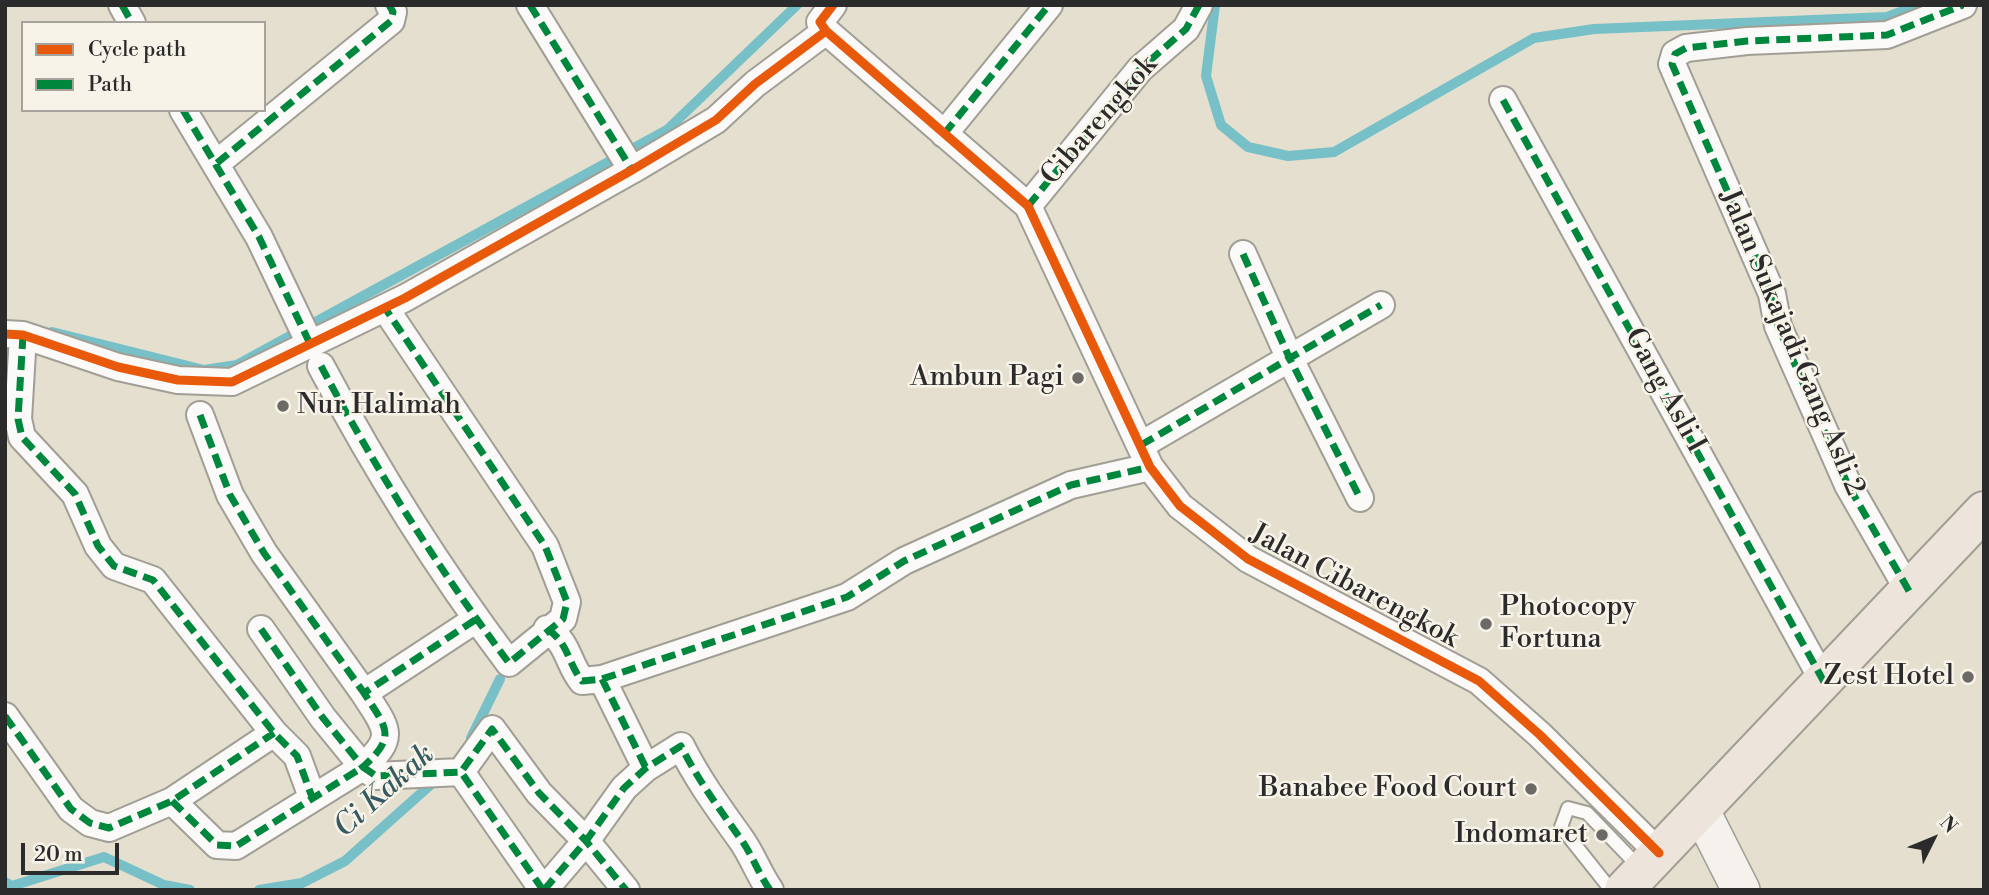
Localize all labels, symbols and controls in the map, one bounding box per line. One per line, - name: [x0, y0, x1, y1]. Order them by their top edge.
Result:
- legend: [21, 21, 266, 112]
- text: Cycle path: [88, 37, 186, 63]
- street label: Cibarengkok: [1035, 49, 1165, 193]
- text: Path: [88, 72, 132, 98]
- street label: Jalan Sukajadi Gang Asli 2: [1711, 185, 1871, 501]
- street label: Gang Asli I: [1616, 323, 1712, 459]
- place label: Ambun Pagi: [910, 361, 1064, 395]
- marker: Ambun Pagi: [1070, 370, 1086, 386]
- place label: Nur Halimah: [297, 389, 461, 423]
- marker: Nur Halimah: [275, 398, 291, 414]
- street label: Jalan Cibarengkok: [1244, 518, 1464, 656]
- place label: Photocopy Fortuna: [1500, 591, 1636, 657]
- marker: Photocopy Fortuna: [1478, 616, 1494, 632]
- place label: Zest Hotel: [1823, 660, 1954, 694]
- marker: Zest Hotel: [1960, 669, 1976, 685]
- water label: Ci Kakak: [327, 738, 443, 846]
- place label: Banabee Food Court: [1259, 772, 1517, 806]
- marker: Banabee Food Court: [1523, 781, 1539, 797]
- north arrow: [1898, 804, 1968, 874]
- text: N: [1934, 811, 1962, 838]
- place label: Indomaret: [1454, 818, 1588, 852]
- marker: Indomaret: [1594, 827, 1610, 843]
- scale bar: [24, 828, 122, 872]
- text: 20 m: [34, 842, 83, 868]

